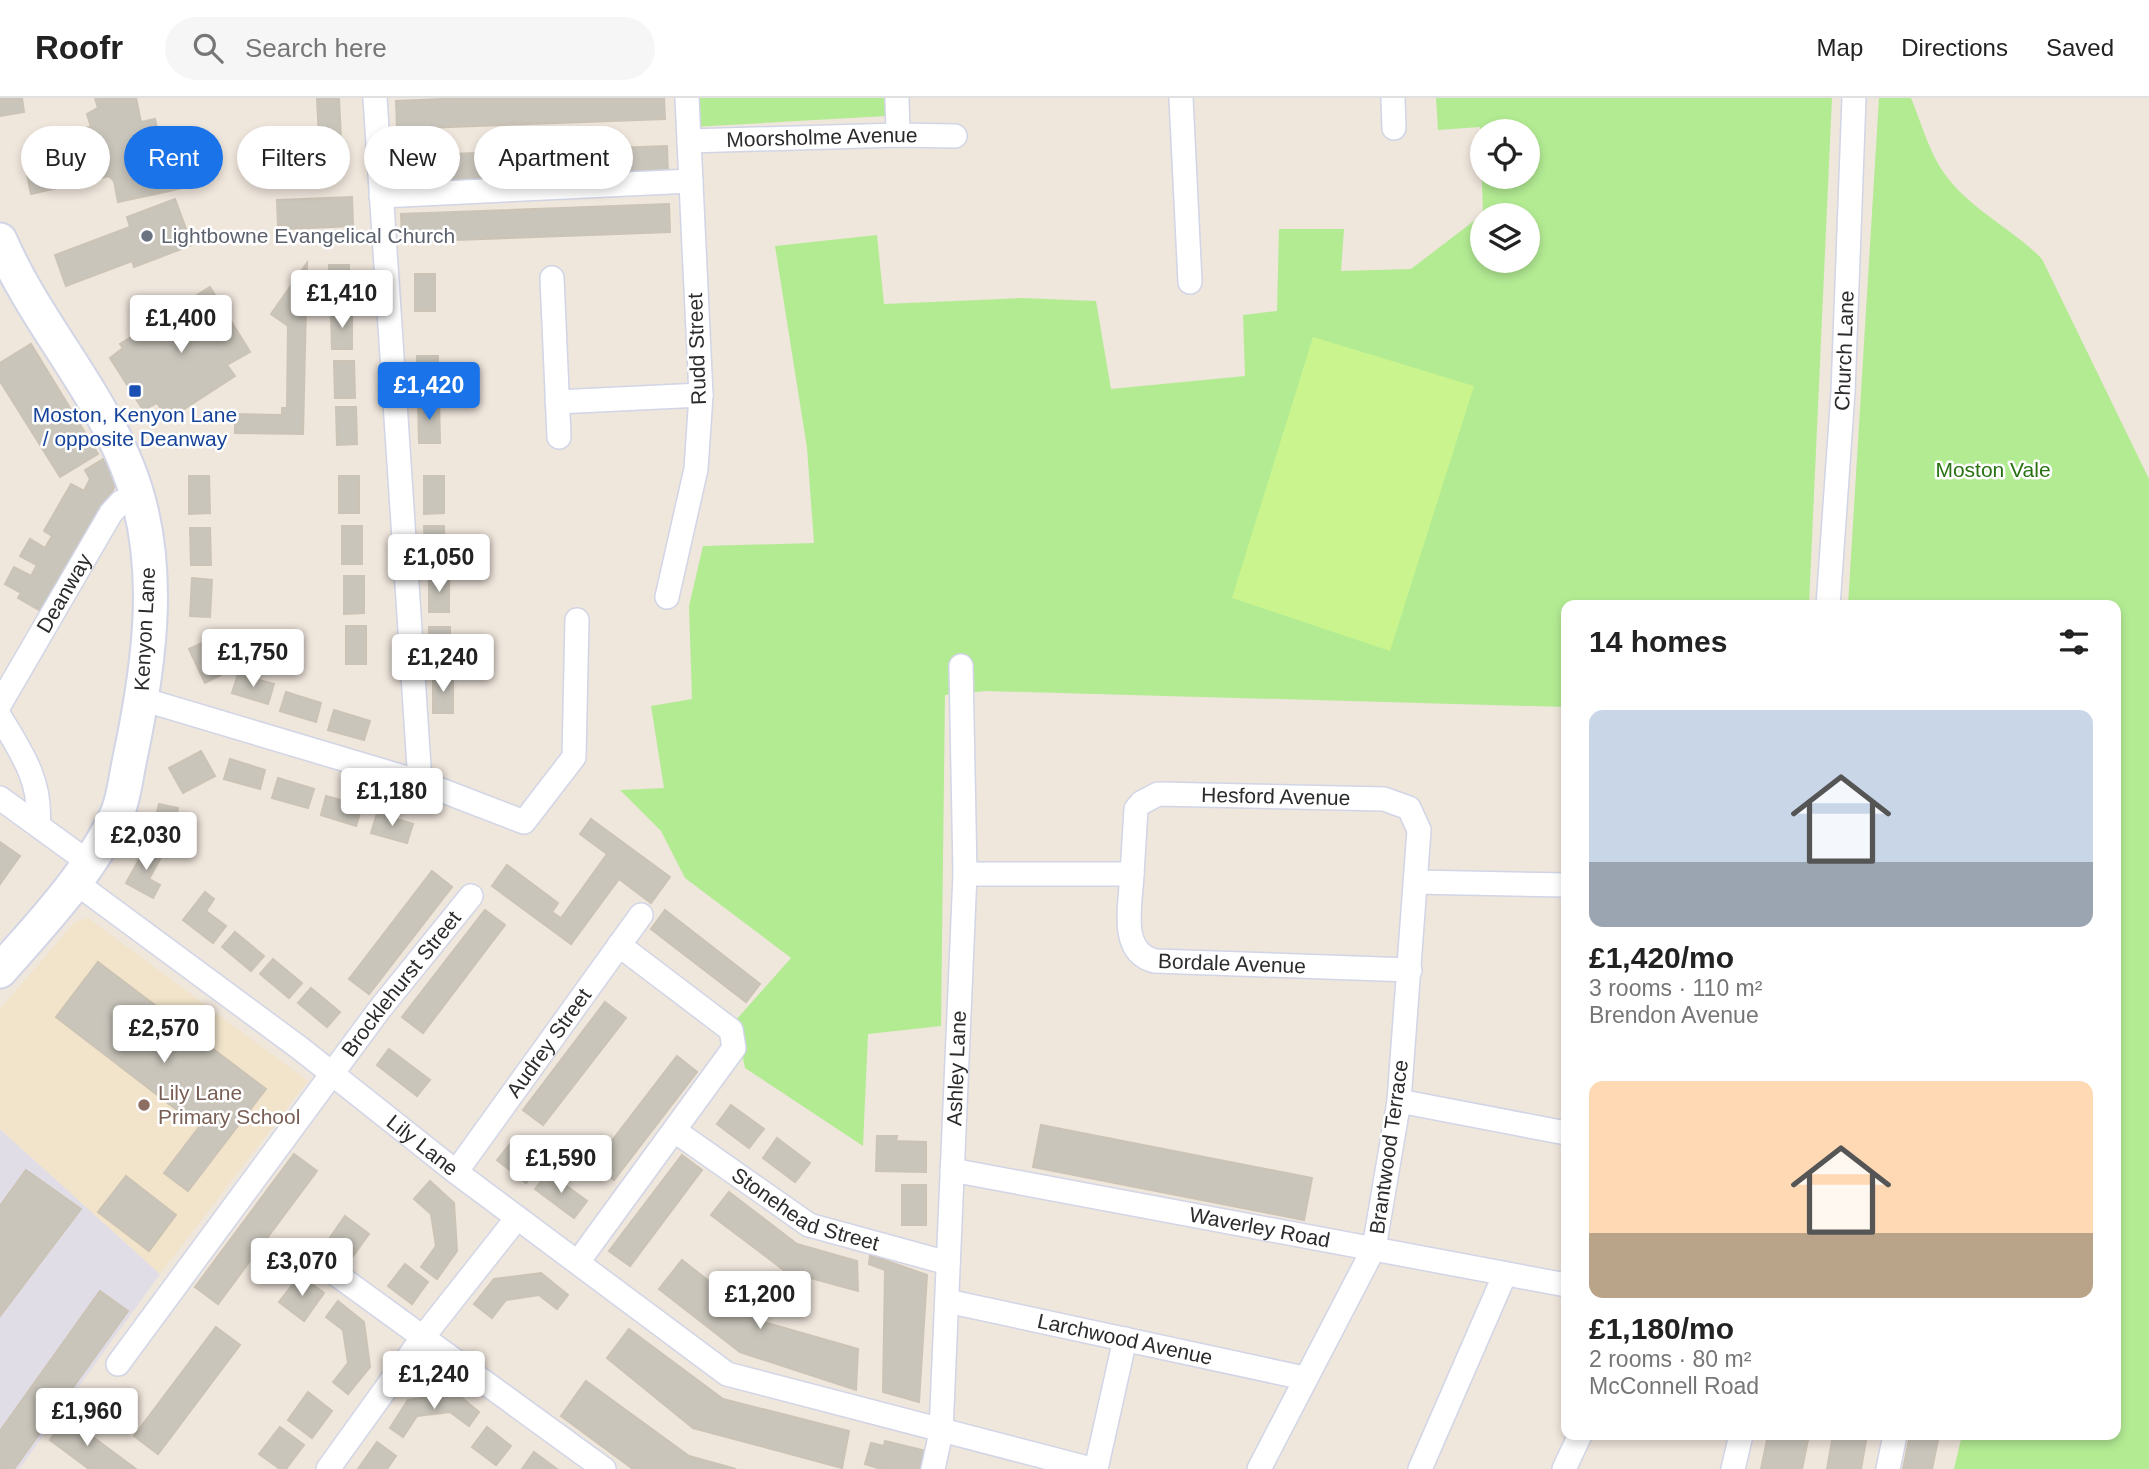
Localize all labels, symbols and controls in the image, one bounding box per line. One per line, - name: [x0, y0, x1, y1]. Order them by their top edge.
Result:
- search box: [165, 17, 655, 80]
- text: Roofr: [35, 29, 123, 66]
- icon: search: [189, 29, 227, 67]
- text: Search here: [245, 33, 387, 63]
- text: Map: [1817, 34, 1863, 61]
- text: Directions: [1901, 34, 2008, 61]
- text: Saved: [2046, 34, 2114, 61]
- map controls: [1470, 119, 1540, 273]
- button: locate: [1470, 119, 1540, 189]
- street label: Moorsholme Avenue: [726, 123, 918, 151]
- chip: Buy: [21, 126, 110, 189]
- chip: Rent: [124, 126, 223, 189]
- chip: Filters: [237, 126, 350, 189]
- chip: New: [364, 126, 460, 189]
- chip: Apartment: [474, 126, 633, 189]
- button: layers: [1470, 203, 1540, 273]
- place label: Lightbowne Evangelical Church: [161, 224, 455, 247]
- marker: Lightbowne Evangelical Church: [139, 228, 155, 244]
- pin: £1,410: [285, 271, 399, 330]
- text: £1,410: [307, 280, 377, 306]
- street label: Church Lane: [1830, 290, 1858, 411]
- street label: Rudd Street: [683, 292, 710, 405]
- pin: £1,400: [124, 296, 238, 355]
- text: £1,400: [146, 305, 216, 331]
- pin: £1,420: [372, 362, 486, 422]
- text: £1,420: [394, 372, 464, 398]
- marker: Moston, Kenyon Lane / opposite Deanway: [127, 383, 143, 399]
- place label: Moston, Kenyon Lane / opposite Deanway: [33, 403, 237, 450]
- park label: Moston Vale: [1935, 458, 2051, 481]
- pin: £1,050: [382, 534, 496, 594]
- text: £1,050: [404, 544, 474, 570]
- street label: Deanway: [32, 549, 96, 637]
- street label: Kenyon Lane: [130, 567, 159, 691]
- icon: filters: [2055, 623, 2093, 661]
- text: 14 homes: [1589, 625, 1727, 658]
- pin: £1,750: [196, 630, 310, 689]
- pin: £1,240: [386, 634, 500, 694]
- text: £1,750: [218, 639, 288, 665]
- text: £1,240: [408, 644, 478, 670]
- icon: home: [1778, 756, 1904, 882]
- pin: £1,180: [335, 768, 449, 828]
- text: £1,180: [357, 778, 427, 804]
- street label: Hesford Avenue: [1201, 783, 1351, 809]
- pin: £2,030: [89, 812, 203, 872]
- text: £2,030: [111, 822, 181, 848]
- street label: Brocklehurst Street: [337, 906, 465, 1061]
- text: £1,420/mo: [1589, 941, 1734, 974]
- street label: Bordale Avenue: [1158, 949, 1306, 977]
- text: 3 rooms · 110 m²: [1589, 975, 1762, 1001]
- street label: Audrey Street: [502, 984, 595, 1102]
- text: Brendon Avenue: [1589, 1002, 1759, 1028]
- pin: £2,570: [107, 1006, 221, 1065]
- street label: Ashley Lane: [942, 1010, 970, 1126]
- text: £2,570: [129, 1015, 199, 1041]
- street label: Brantwood Terrace: [1365, 1058, 1412, 1236]
- place label: Lily Lane Primary School: [158, 1081, 300, 1128]
- marker: Lily Lane Primary School: [136, 1097, 152, 1113]
- street label: Lily Lane: [383, 1110, 463, 1180]
- icon: home: [1778, 1127, 1904, 1253]
- pin: £1,590: [504, 1136, 618, 1195]
- text: £1,590: [526, 1145, 596, 1171]
- street label: Stonehead Street: [728, 1163, 882, 1255]
- street label: Waverley Road: [1187, 1203, 1332, 1252]
- pin: £3,070: [245, 1238, 359, 1298]
- text: £3,070: [267, 1248, 337, 1274]
- pin: £1,200: [703, 1272, 817, 1331]
- text: £1,200: [725, 1281, 795, 1307]
- street label: Larchwood Avenue: [1035, 1309, 1215, 1369]
- text: £1,180/mo: [1589, 1312, 1734, 1345]
- text: 2 rooms · 80 m²: [1589, 1346, 1751, 1372]
- pin: £1,240: [377, 1352, 491, 1411]
- text: £1,240: [399, 1361, 469, 1387]
- text: McConnell Road: [1589, 1373, 1759, 1399]
- pin: £1,960: [30, 1388, 144, 1448]
- text: £1,960: [52, 1398, 122, 1424]

